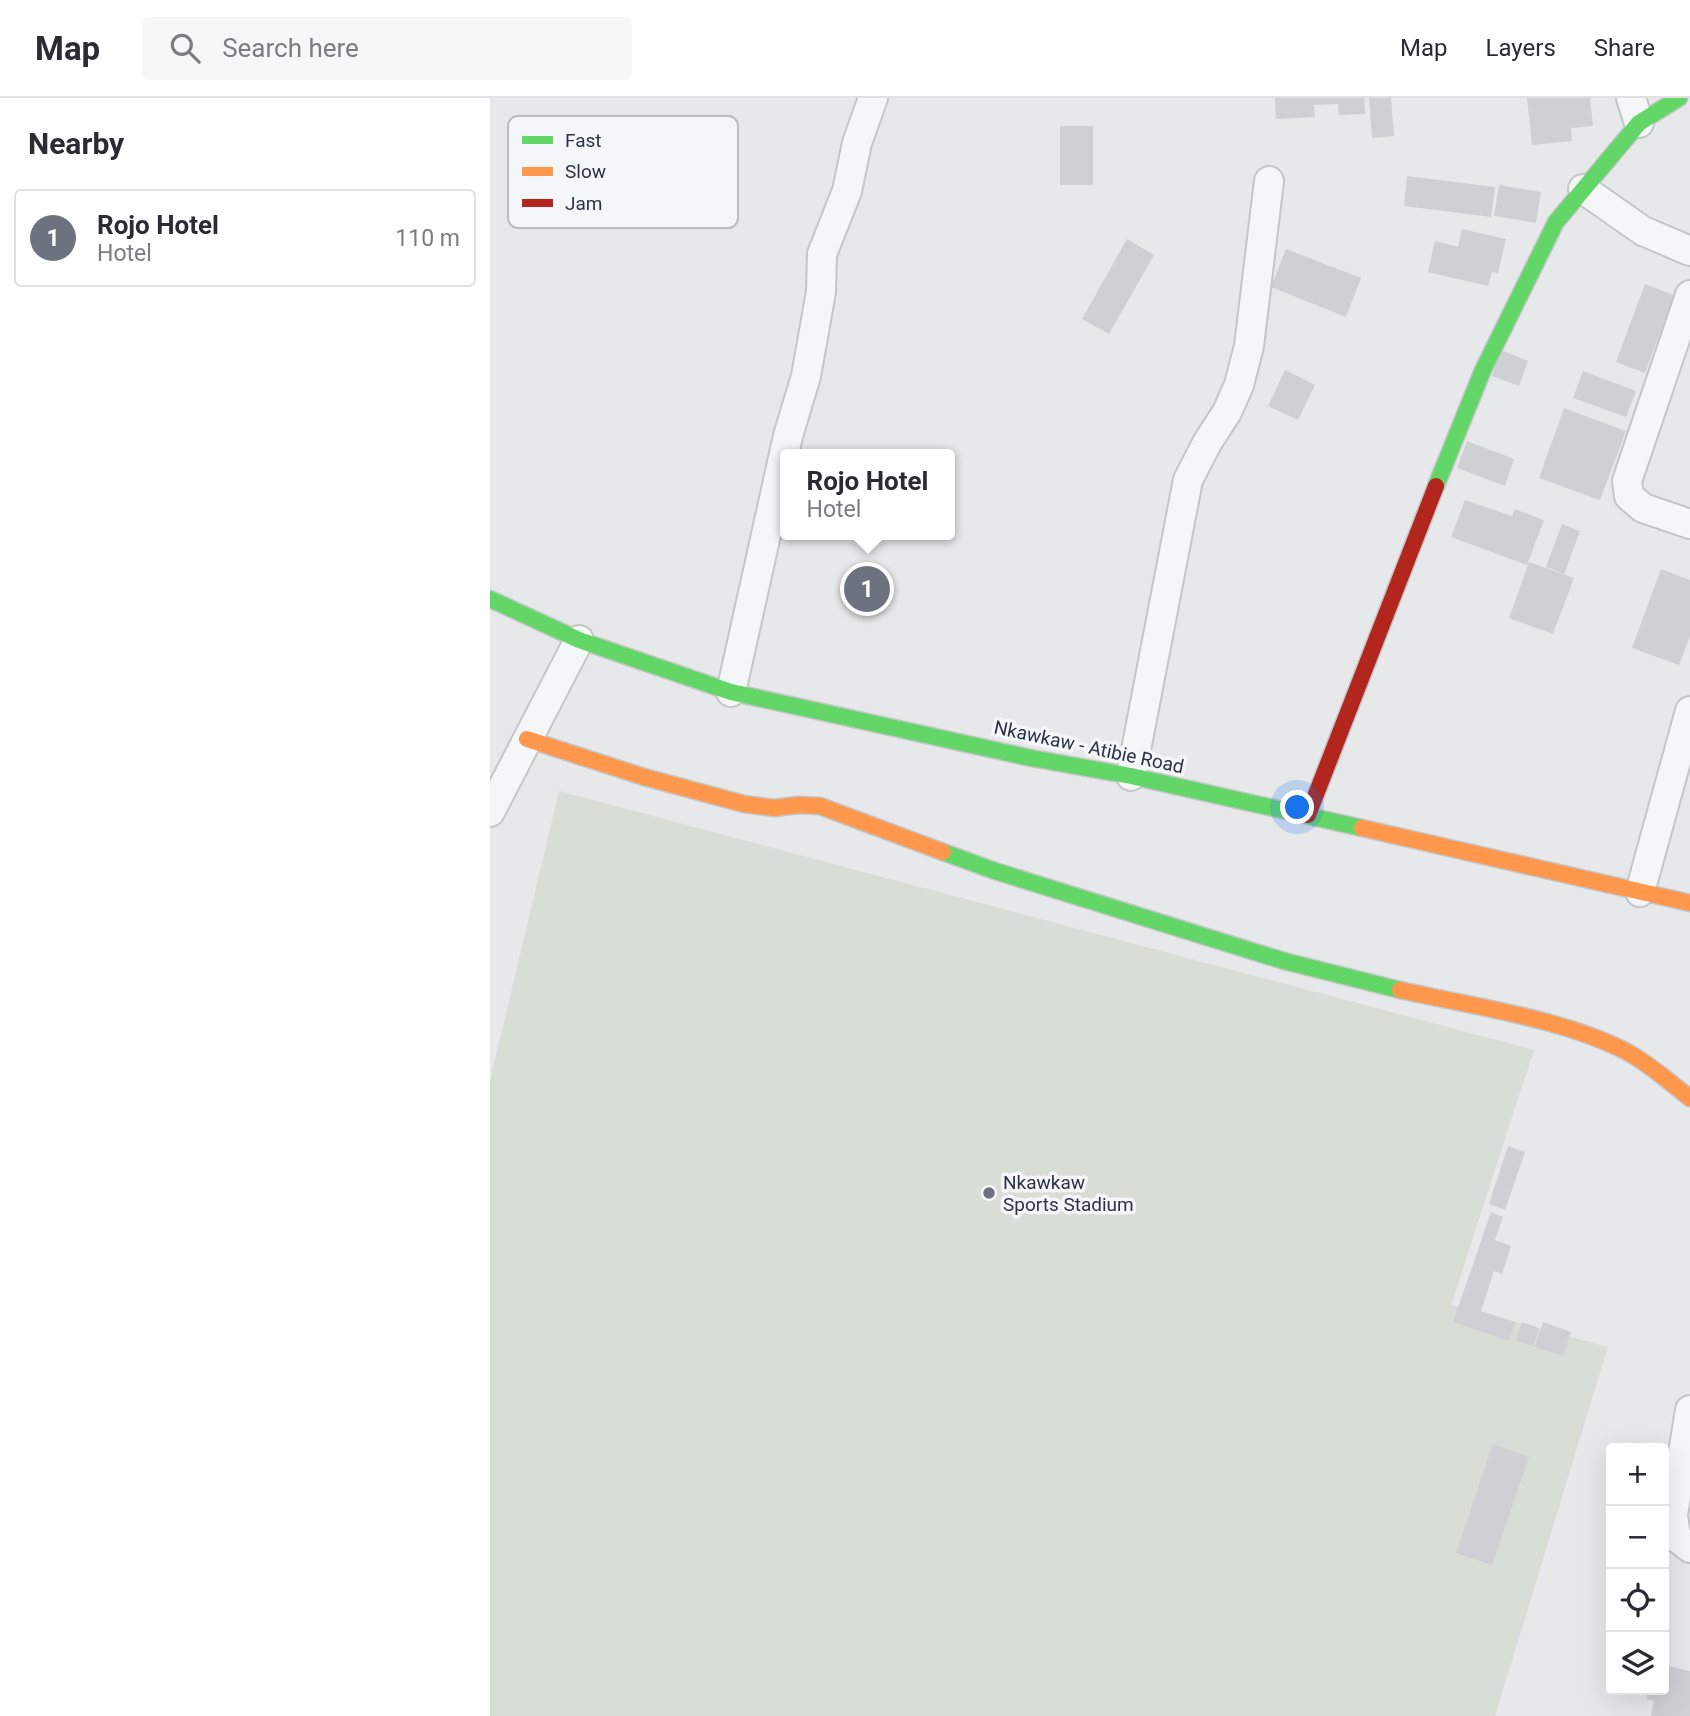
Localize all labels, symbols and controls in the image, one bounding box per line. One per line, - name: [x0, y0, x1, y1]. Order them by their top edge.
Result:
- search box: [142, 17, 632, 80]
- text: Map: [35, 29, 100, 68]
- icon: search: [166, 29, 204, 67]
- text: Search here: [222, 33, 359, 63]
- text: Map: [1400, 34, 1448, 62]
- text: Layers: [1486, 34, 1556, 62]
- text: Share: [1594, 34, 1655, 62]
- legend: [508, 116, 738, 228]
- text: Nearby: [28, 126, 124, 161]
- text: Fast: [565, 129, 602, 152]
- text: Slow: [565, 160, 606, 183]
- text: Jam: [565, 192, 602, 215]
- text: Rojo Hotel: [97, 210, 219, 240]
- text: 1: [46, 225, 60, 252]
- text: 110 m: [395, 225, 460, 252]
- text: Hotel: [97, 240, 152, 267]
- popup: [780, 449, 955, 540]
- text: Rojo Hotel: [807, 466, 929, 496]
- text: Hotel: [807, 496, 861, 523]
- pin: 1: [844, 563, 890, 615]
- street label: Nkawkaw - Atibie Road: [992, 716, 1186, 778]
- your location: [1280, 790, 1314, 824]
- place label: Nkawkaw Sports Stadium: [1003, 1171, 1134, 1216]
- marker: Nkawkaw Sports Stadium: [981, 1185, 997, 1201]
- map controls: [1606, 1443, 1669, 1695]
- button: +: [1606, 1443, 1669, 1506]
- button: −: [1606, 1506, 1669, 1569]
- button: locate: [1606, 1569, 1669, 1632]
- button: layers: [1606, 1632, 1669, 1695]

